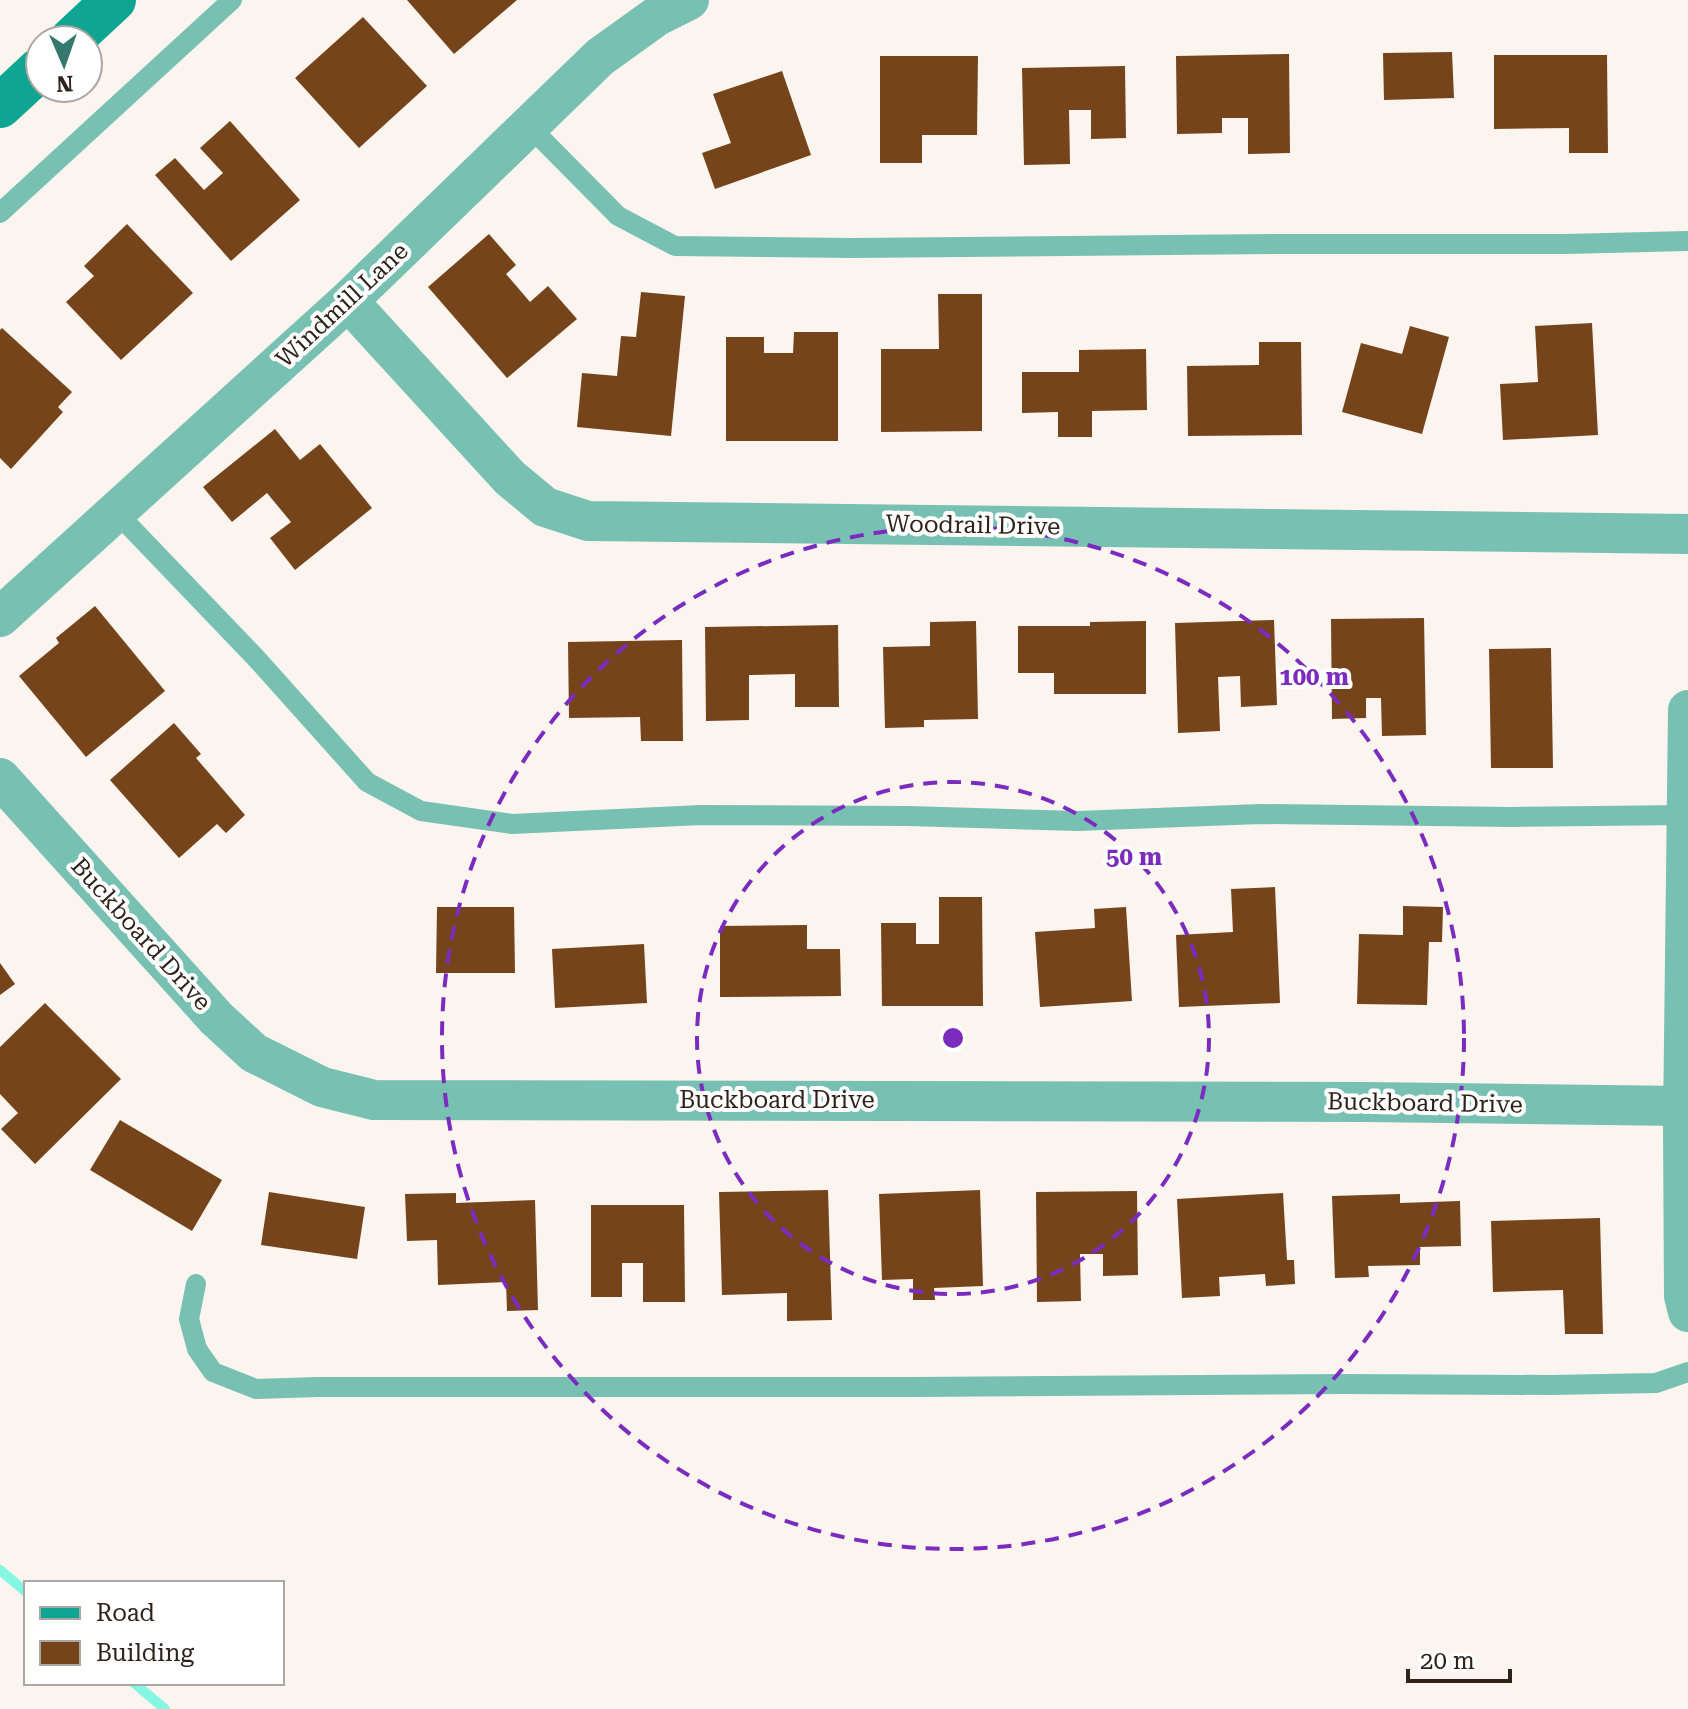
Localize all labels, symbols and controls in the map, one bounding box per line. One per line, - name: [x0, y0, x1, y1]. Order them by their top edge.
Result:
- north arrow: [24, 24, 104, 104]
- text: N: [56, 71, 74, 96]
- street label: Windmill Lane: [270, 237, 414, 373]
- street label: Woodrail Drive: [885, 509, 1061, 541]
- text: 100 m: [1279, 663, 1349, 691]
- text: 50 m: [1106, 843, 1162, 871]
- street label: Buckboard Drive: [65, 852, 217, 1016]
- centre of rings: [939, 1024, 967, 1052]
- street label: Buckboard Drive: [679, 1086, 875, 1114]
- street label: Buckboard Drive: [1327, 1087, 1523, 1119]
- legend: [24, 1581, 284, 1685]
- text: Road: [96, 1599, 155, 1627]
- scale bar: [1408, 1633, 1510, 1683]
- text: Building: [96, 1639, 194, 1667]
- text: 20 m: [1420, 1647, 1475, 1675]

